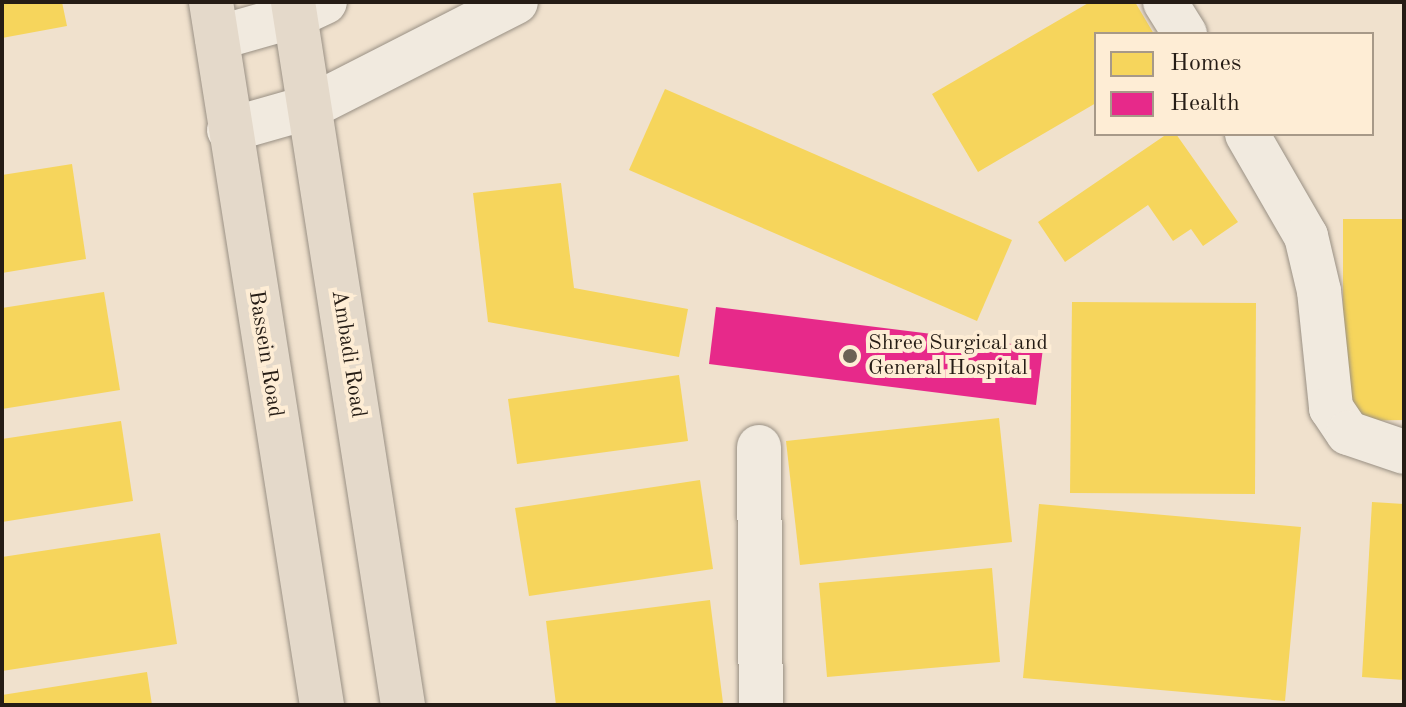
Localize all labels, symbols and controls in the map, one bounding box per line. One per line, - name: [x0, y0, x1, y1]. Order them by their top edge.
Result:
- legend: [1094, 32, 1374, 136]
- text: Homes: [1170, 52, 1241, 76]
- text: Health: [1170, 92, 1240, 116]
- street label: Ambadi Road: [325, 288, 371, 420]
- street label: Bassein Road: [242, 289, 288, 419]
- place label: Shree Surgical and General Hospital: [868, 330, 1048, 382]
- marker: Shree Surgical and General Hospital: [839, 345, 861, 367]

